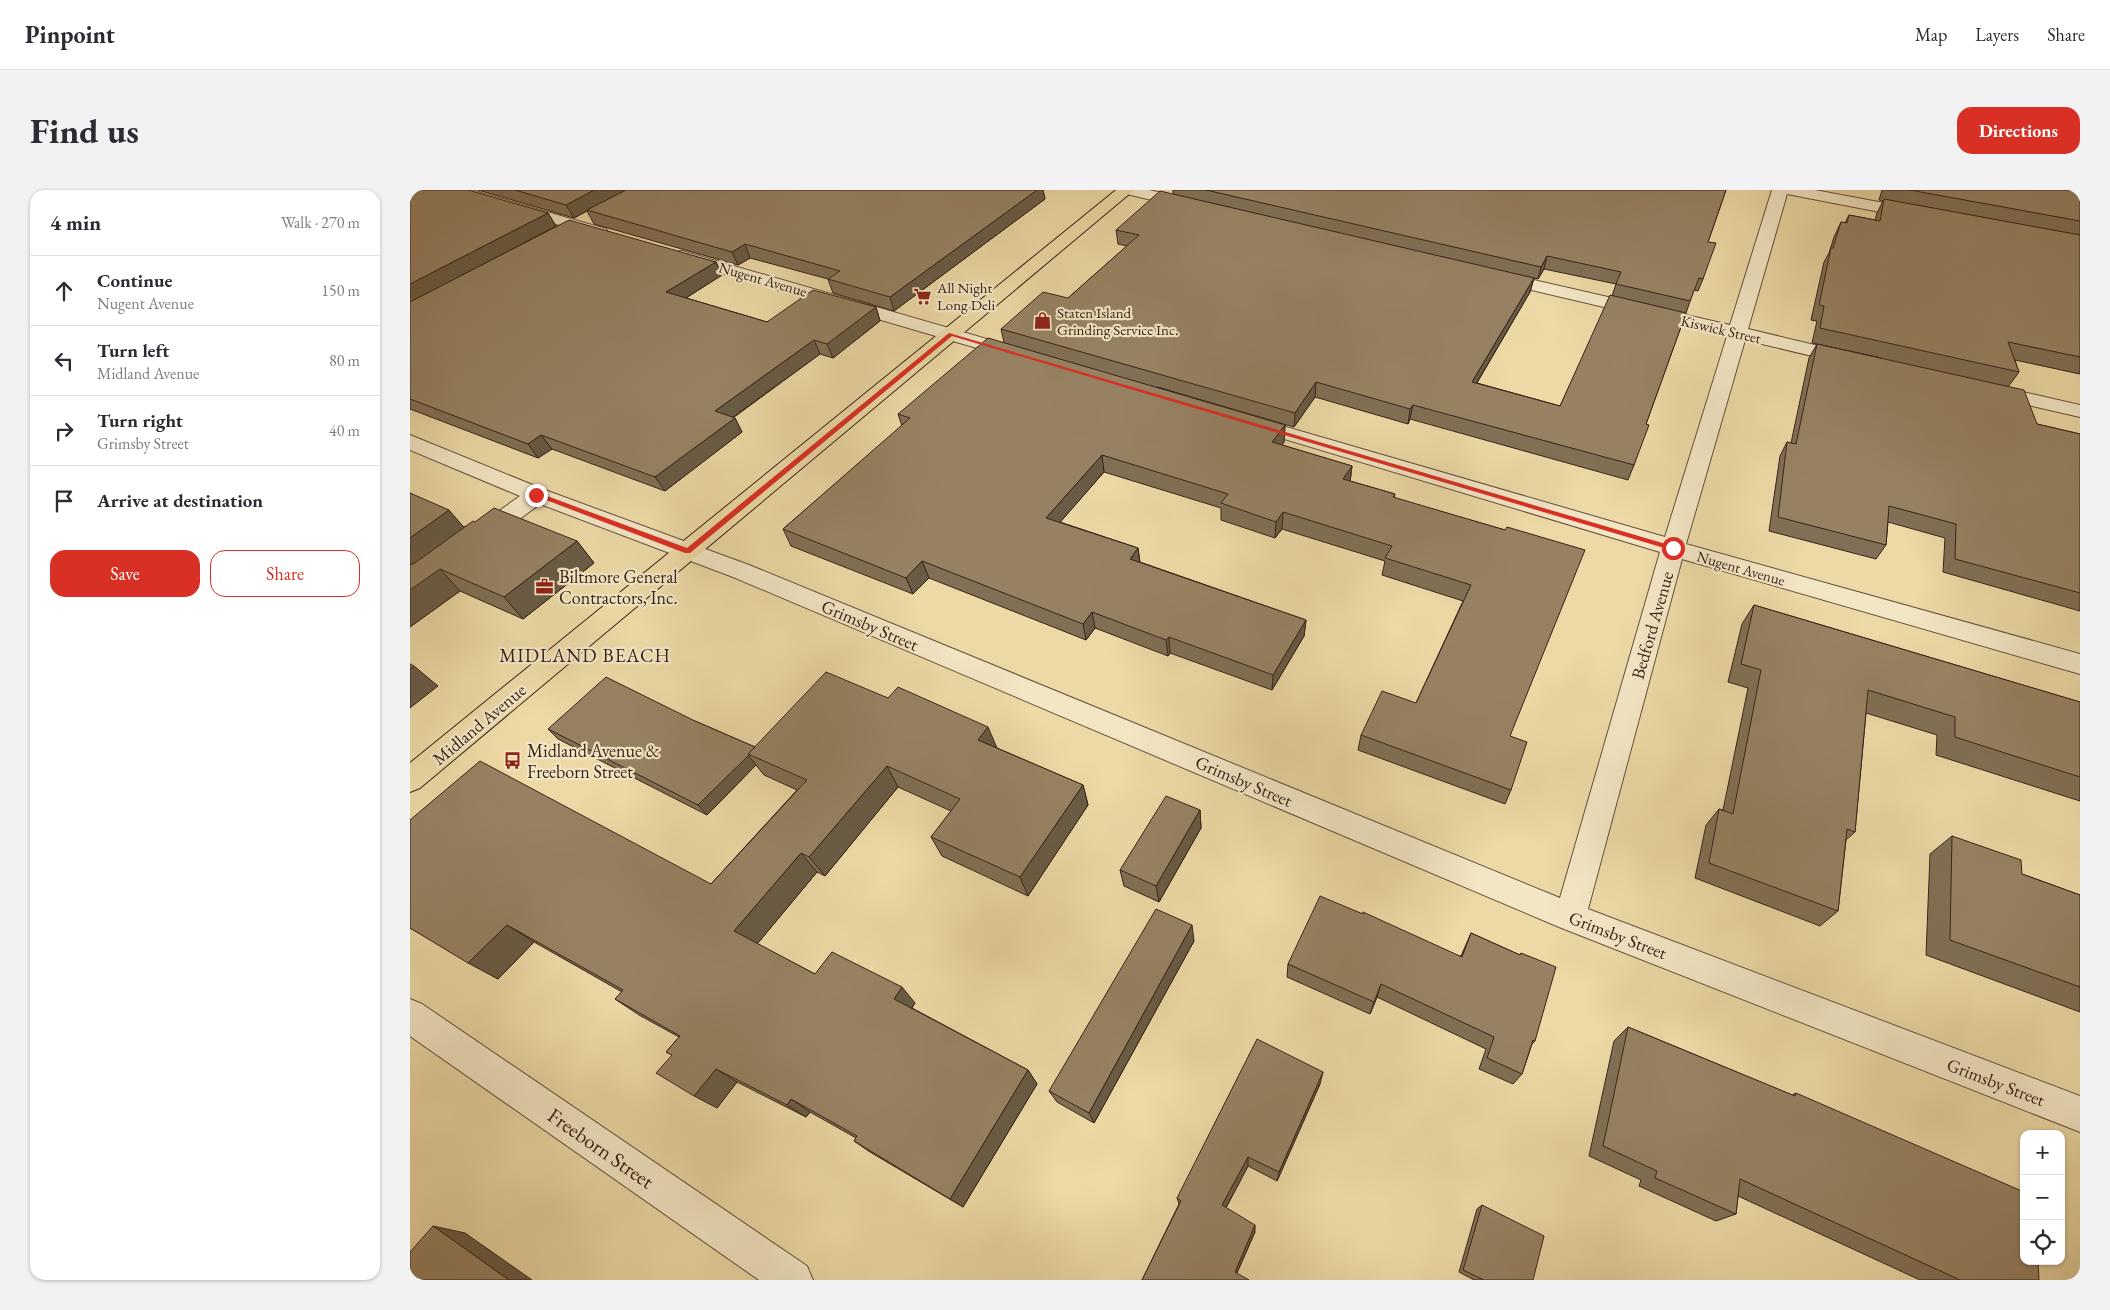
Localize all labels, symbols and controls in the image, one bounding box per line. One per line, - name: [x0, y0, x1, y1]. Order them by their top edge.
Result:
- text: Pinpoint: [25, 19, 115, 50]
- text: Map: [1915, 23, 1947, 46]
- text: Layers: [1975, 23, 2019, 46]
- text: Share: [2047, 23, 2085, 46]
- button: Directions: [1957, 107, 2080, 154]
- text: Find us: [30, 108, 139, 153]
- text: 4 min: [50, 209, 101, 236]
- text: Walk · 270 m: [281, 212, 360, 233]
- street label: Nugent Avenue: [717, 257, 809, 301]
- text: Continue: [97, 268, 172, 293]
- icon: ahead: [50, 277, 78, 305]
- place label: All Night Long Deli: [936, 278, 995, 314]
- text: 150 m: [321, 280, 360, 301]
- supermarket icon: All Night Long Deli: [913, 286, 933, 306]
- text: Nugent Avenue: [97, 293, 194, 314]
- place label: Staten Island Grinding Service Inc.: [1057, 303, 1179, 339]
- shop icon: Staten Island Grinding Service Inc.: [1033, 311, 1053, 331]
- street label: Kiswick Street: [1679, 311, 1763, 348]
- text: Turn left: [97, 338, 169, 363]
- icon: left: [50, 347, 78, 375]
- text: 80 m: [329, 350, 360, 371]
- text: Midland Avenue: [97, 363, 199, 384]
- text: Turn right: [97, 408, 183, 433]
- icon: right: [50, 417, 78, 445]
- text: 40 m: [329, 420, 360, 441]
- text: Grimsby Street: [97, 433, 189, 454]
- route end: [525, 484, 548, 507]
- icon: arrive: [50, 487, 78, 515]
- text: Arrive at destination: [97, 488, 263, 513]
- route start: [1662, 537, 1685, 560]
- street label: Nugent Avenue: [1695, 546, 1787, 590]
- button: Save: [50, 550, 200, 597]
- button: Share: [210, 550, 360, 597]
- place label: Biltmore General Contractors, Inc.: [559, 565, 678, 609]
- street label: Bedford Avenue: [1626, 568, 1678, 682]
- office icon: Biltmore General Contractors, Inc.: [535, 576, 555, 596]
- street label: Grimsby Street: [818, 594, 922, 656]
- district label: MIDLAND BEACH: [499, 643, 671, 668]
- street label: Midland Avenue: [428, 678, 530, 770]
- place label: Midland Avenue & Freeborn Street: [527, 739, 660, 783]
- bus stop icon: Midland Avenue & Freeborn Street: [503, 750, 523, 770]
- street label: Grimsby Street: [1192, 750, 1296, 812]
- street label: Grimsby Street: [1566, 906, 1671, 964]
- street label: Grimsby Street: [1944, 1053, 2049, 1111]
- street label: Freeborn Street: [543, 1101, 660, 1195]
- map controls: [2020, 1130, 2065, 1265]
- button: +: [2020, 1130, 2065, 1175]
- button: −: [2020, 1175, 2065, 1220]
- button: locate: [2020, 1220, 2065, 1265]

